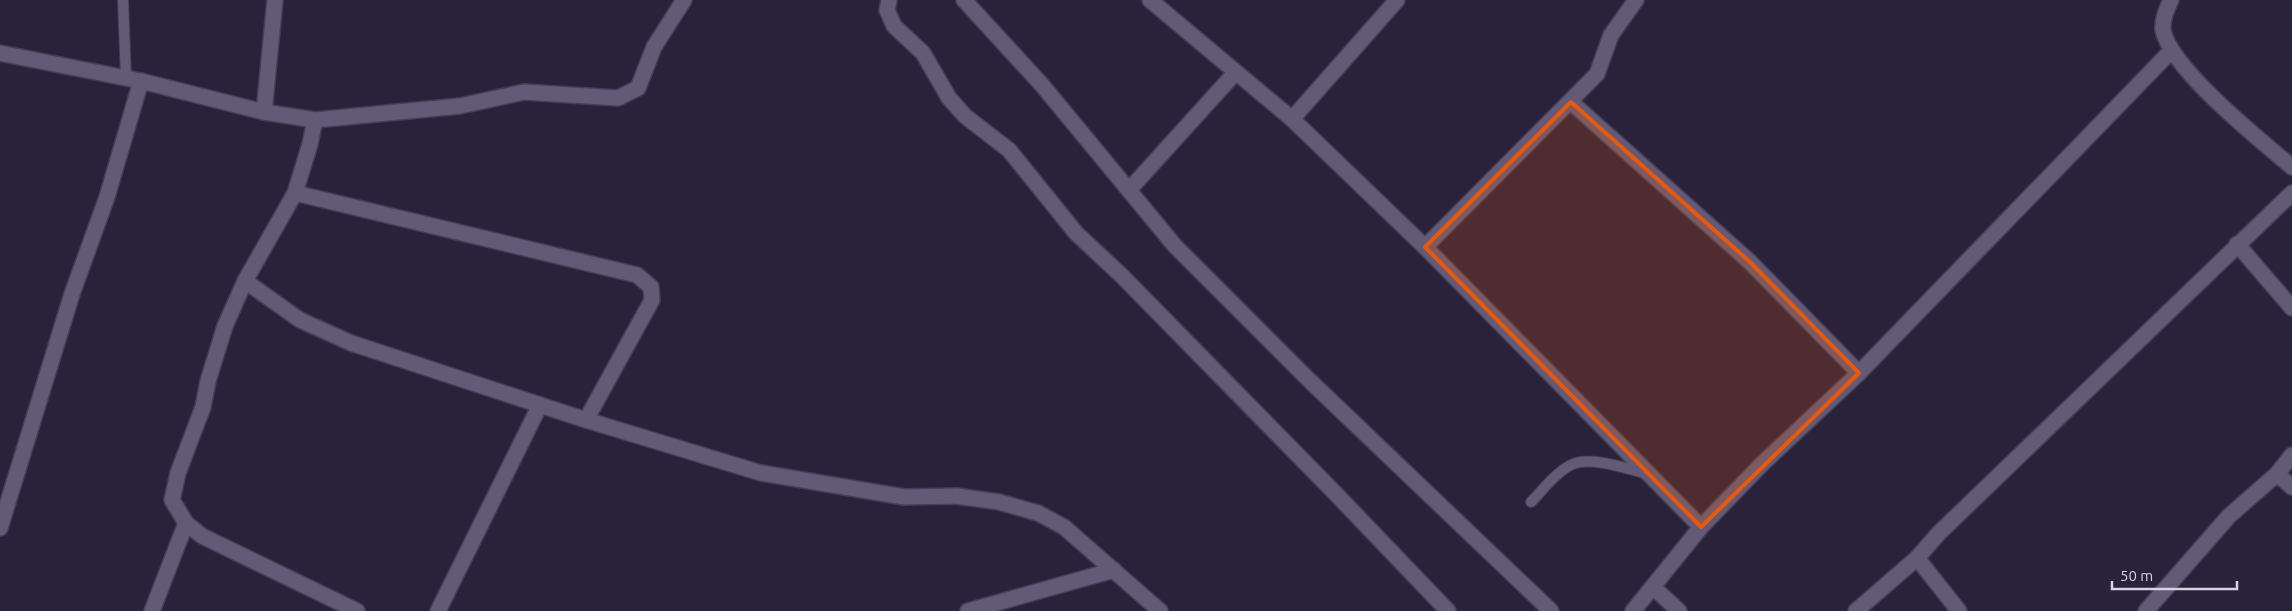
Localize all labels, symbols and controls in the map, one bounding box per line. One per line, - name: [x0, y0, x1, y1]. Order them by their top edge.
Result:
- scale bar: [2112, 558, 2237, 590]
- text: 50 m: [2120, 567, 2153, 584]

